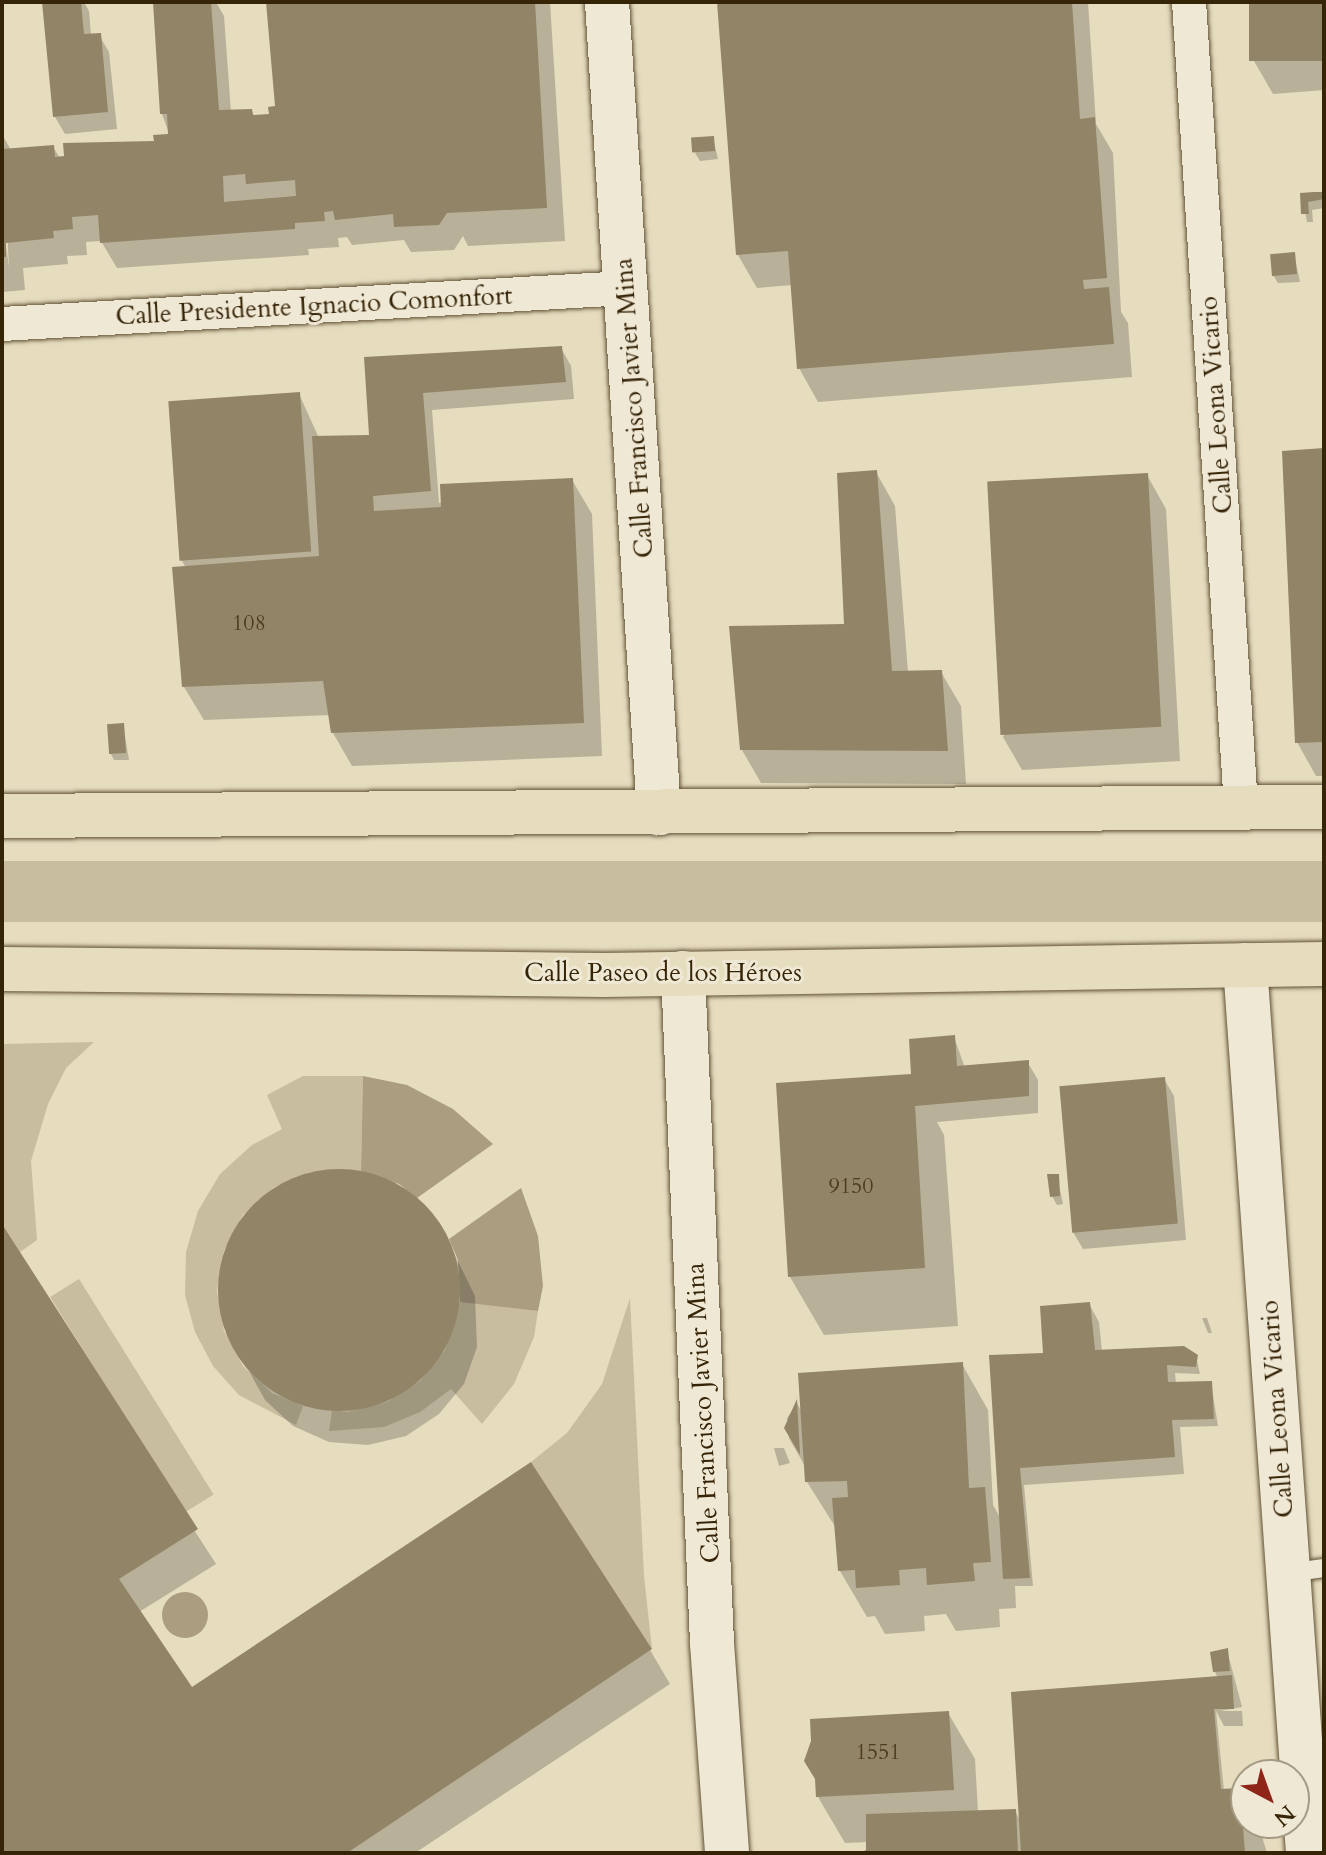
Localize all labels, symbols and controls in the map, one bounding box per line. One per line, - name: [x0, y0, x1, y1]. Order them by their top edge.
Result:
- street label: Calle Francisco Javier Mina: [608, 257, 660, 559]
- street label: Calle Presidente Ignacio Comonfort: [115, 280, 513, 332]
- street label: Calle Leona Vicario: [1193, 295, 1239, 515]
- house number: 108: [232, 611, 266, 637]
- street label: Calle Paseo de los Héroes: [524, 957, 802, 989]
- house number: 9150: [828, 1174, 874, 1200]
- street label: Calle Francisco Javier Mina: [680, 1262, 726, 1564]
- street label: Calle Leona Vicario: [1254, 1299, 1300, 1519]
- house number: 1551: [855, 1740, 901, 1766]
- north arrow: [1230, 1759, 1310, 1839]
- text: N: [1267, 1798, 1301, 1833]

